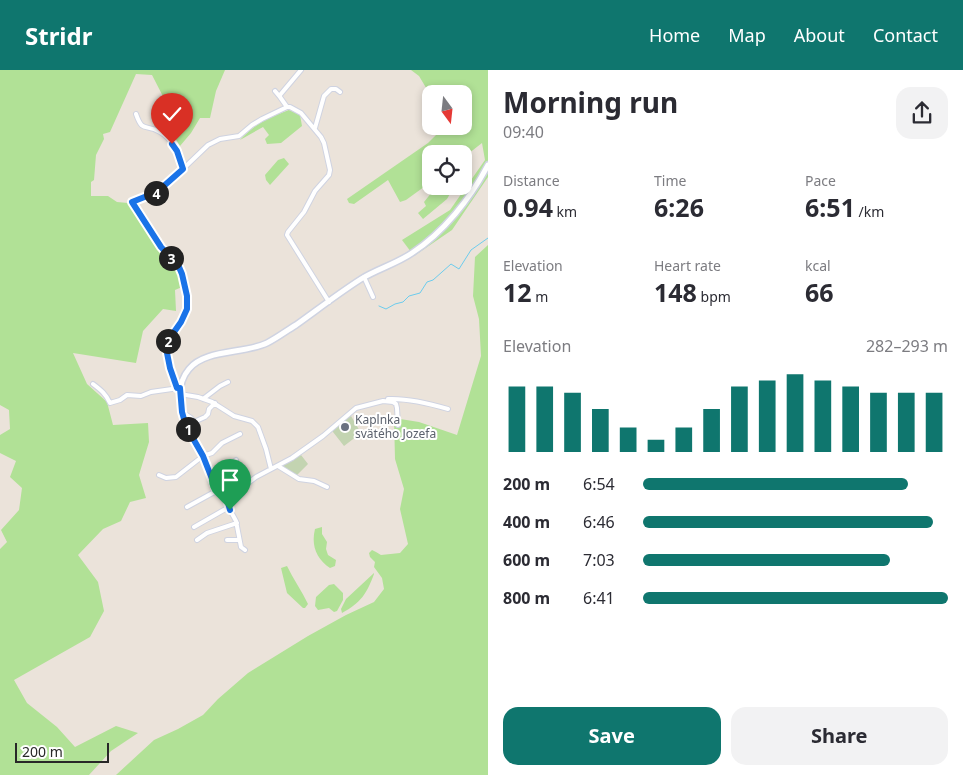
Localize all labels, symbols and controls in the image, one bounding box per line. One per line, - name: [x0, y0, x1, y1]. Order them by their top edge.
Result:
- text: Stridr: [25, 19, 92, 52]
- text: Home: [649, 23, 700, 47]
- text: Map: [728, 23, 766, 47]
- text: About: [794, 23, 845, 47]
- text: Contact: [873, 23, 938, 47]
- text: Morning run: [503, 83, 678, 121]
- north arrow: [422, 85, 472, 135]
- map controls: [422, 85, 472, 195]
- button: share: [896, 87, 948, 139]
- pin: [151, 93, 193, 144]
- icon: check: [158, 100, 186, 128]
- text: 09:40: [503, 121, 544, 143]
- button: locate: [422, 145, 472, 195]
- text: Distance: [503, 171, 560, 190]
- text: Time: [654, 171, 686, 190]
- text: Pace: [805, 171, 836, 190]
- pin: 4: [144, 180, 168, 206]
- text: 4: [152, 184, 161, 203]
- text: 0.94: [503, 190, 553, 224]
- text: 6:26: [654, 190, 704, 224]
- text: 6:51: [805, 190, 855, 224]
- text: km: [553, 202, 577, 221]
- text: /km: [855, 202, 884, 221]
- pin: 3: [158, 246, 184, 270]
- text: 3: [167, 249, 176, 268]
- text: Elevation: [503, 256, 563, 275]
- text: Heart rate: [654, 256, 721, 275]
- text: kcal: [805, 256, 831, 275]
- text: 12: [503, 275, 532, 309]
- text: 148: [654, 275, 697, 309]
- text: 66: [805, 275, 834, 309]
- text: m: [532, 287, 548, 306]
- text: bpm: [697, 287, 731, 306]
- pin: 2: [156, 328, 180, 354]
- text: 2: [164, 332, 173, 351]
- text: Elevation: [503, 335, 571, 357]
- text: 282–293 m: [866, 335, 948, 357]
- place label: Kaplnka svätého Jozefa: [355, 411, 436, 442]
- pin: 1: [176, 416, 200, 442]
- text: 1: [184, 420, 193, 439]
- marker: Kaplnka svätého Jozefa: [339, 421, 351, 433]
- pin: [209, 459, 251, 510]
- icon: arrive: [216, 466, 244, 494]
- text: 200 m: [503, 473, 550, 495]
- text: 6:54: [583, 473, 615, 495]
- text: 400 m: [503, 511, 550, 533]
- text: 6:46: [583, 511, 615, 533]
- text: 600 m: [503, 549, 550, 571]
- text: 7:03: [583, 549, 615, 571]
- text: 800 m: [503, 587, 550, 609]
- text: 6:41: [583, 587, 615, 609]
- button: Save: [503, 707, 721, 765]
- button: Share: [731, 707, 948, 765]
- scale bar: [15, 740, 109, 763]
- text: 200 m: [22, 742, 63, 761]

